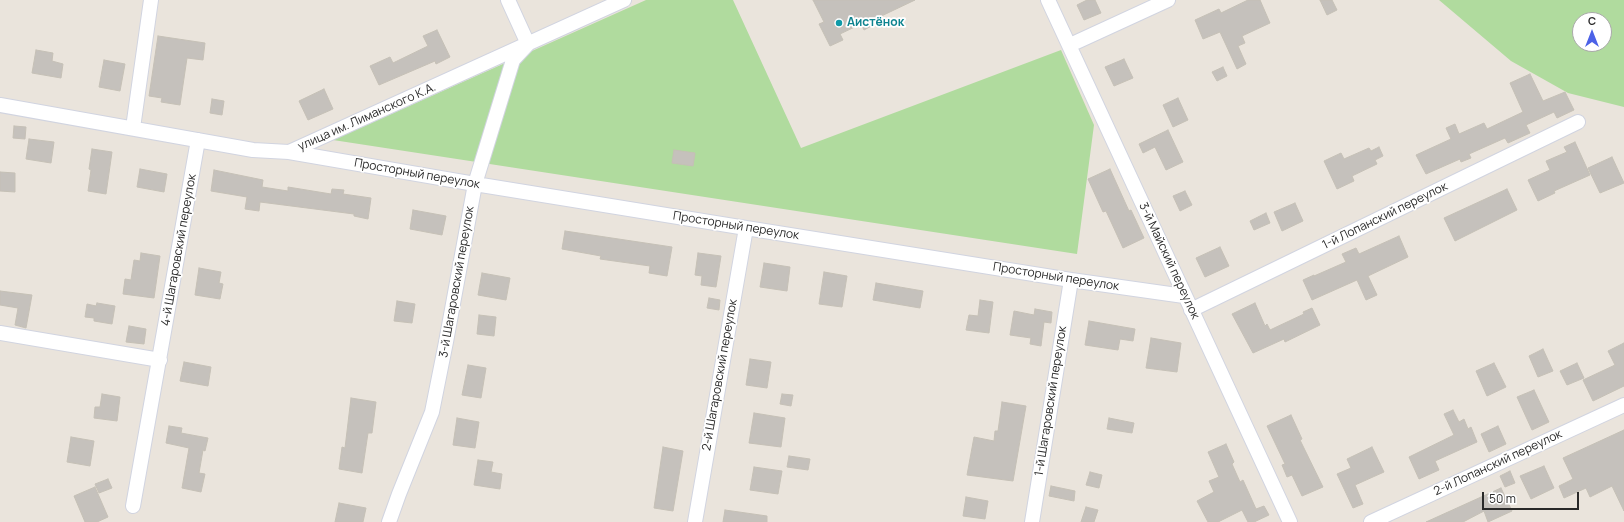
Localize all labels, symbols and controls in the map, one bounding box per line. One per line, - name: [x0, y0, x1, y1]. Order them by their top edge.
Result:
- north arrow: [1572, 12, 1612, 52]
- text: С: [1588, 13, 1596, 28]
- place label: Аистёнок: [847, 16, 904, 30]
- marker: Аистёнок: [834, 18, 844, 28]
- street label: улица им. Лиманского К.А.: [296, 80, 438, 154]
- street label: Просторный переулок: [353, 156, 481, 192]
- street label: 4-й Шагаровский переулок: [159, 173, 199, 327]
- street label: 1-й Лопанский переулок: [1320, 179, 1450, 253]
- street label: 3-й Майский переулок: [1136, 200, 1202, 322]
- street label: 3-й Шагаровский переулок: [437, 205, 477, 359]
- street label: Просторный переулок: [672, 209, 800, 243]
- street label: Просторный переулок: [992, 260, 1120, 294]
- street label: 2-й Шагаровский переулок: [700, 298, 740, 452]
- street label: 1-й Шагаровский переулок: [1032, 325, 1070, 477]
- street label: 2-й Лопанский переулок: [1432, 427, 1564, 499]
- scale bar: [1484, 484, 1581, 510]
- text: 50 m: [1489, 490, 1516, 507]

